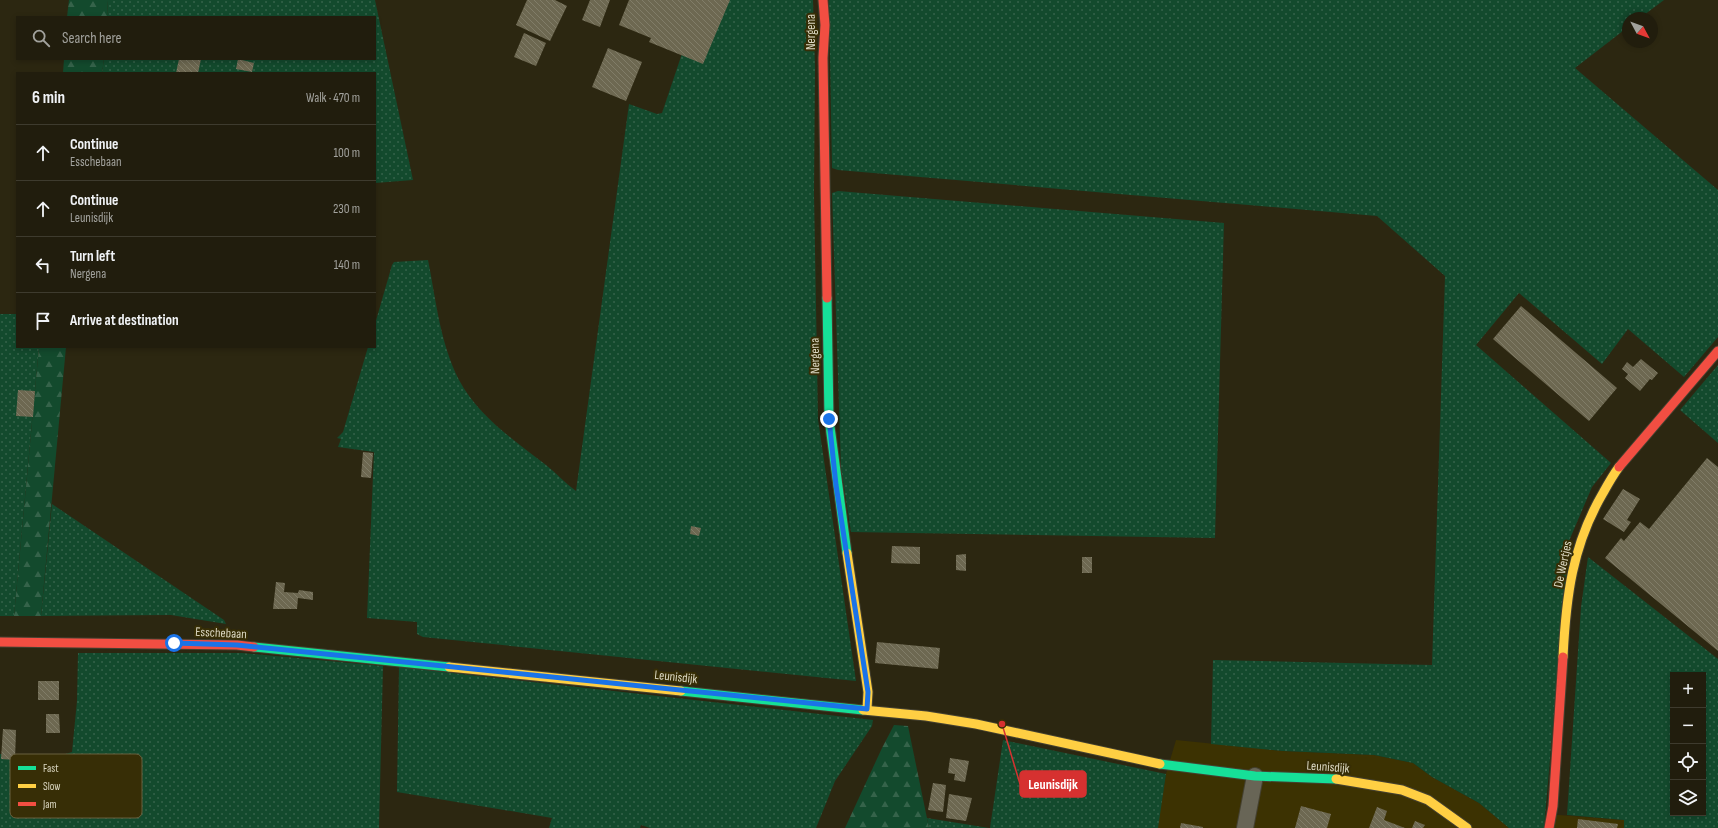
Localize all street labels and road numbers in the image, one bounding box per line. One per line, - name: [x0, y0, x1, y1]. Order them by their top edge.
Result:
- street label: Nergena: [803, 14, 819, 50]
- street label: Nergena: [807, 338, 823, 374]
- street label: De Wertjes: [1550, 539, 1576, 589]
- street label: Esschebaan: [195, 624, 247, 642]
- street label: Leunisdijk: [654, 667, 698, 687]
- street label: Leunisdijk: [1306, 758, 1350, 776]

